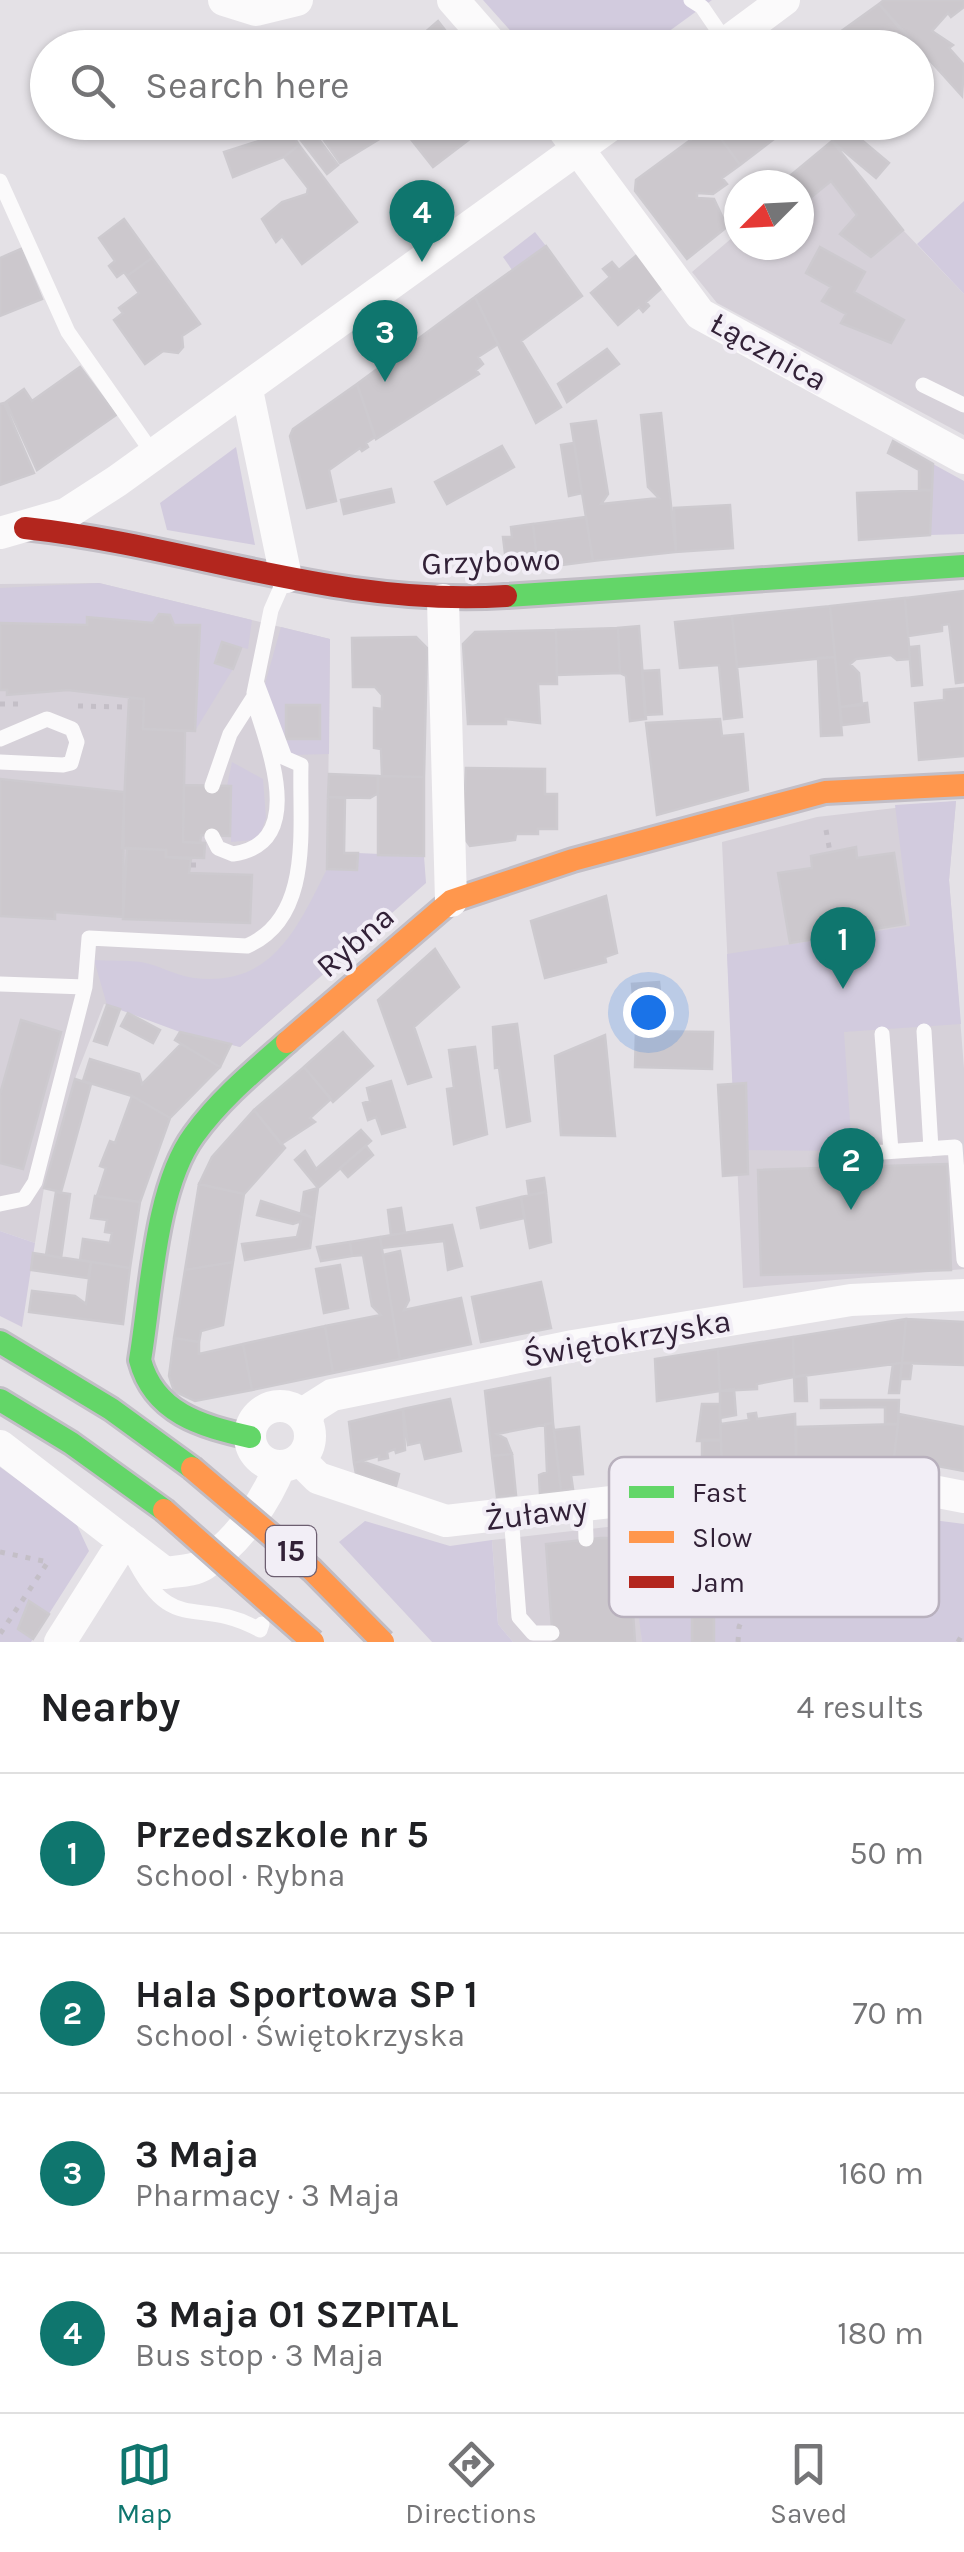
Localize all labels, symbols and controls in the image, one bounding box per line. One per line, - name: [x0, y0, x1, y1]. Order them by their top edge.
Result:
- search box: [30, 30, 934, 140]
- icon: search: [65, 58, 120, 113]
- text: Search here: [145, 63, 349, 108]
- north arrow: [724, 170, 814, 260]
- pin: 4: [390, 180, 454, 262]
- pin: 3: [352, 300, 418, 382]
- street label: Łącznica: [704, 304, 833, 398]
- street label: Grzybowo: [421, 541, 561, 582]
- street label: Rybna: [309, 898, 402, 985]
- pin: 1: [810, 906, 876, 989]
- your location: [623, 987, 674, 1038]
- pin: 2: [818, 1128, 884, 1210]
- street label: Świętokrzyska: [520, 1300, 734, 1375]
- legend: [609, 1457, 939, 1617]
- text: Fast: [692, 1476, 747, 1509]
- street label: Żuławy: [483, 1489, 590, 1538]
- text: Slow: [692, 1521, 752, 1554]
- road number: 15: [266, 1526, 316, 1576]
- text: Jam: [692, 1566, 745, 1599]
- text: Nearby: [40, 1682, 180, 1732]
- text: 4 results: [797, 1689, 924, 1726]
- text: Przedszkole nr 5: [135, 1812, 429, 1857]
- text: 1: [67, 1835, 78, 1872]
- text: 50 m: [849, 1835, 924, 1872]
- text: School · Rybna: [135, 1857, 345, 1894]
- text: Hala Sportowa SP 1: [135, 1972, 478, 2017]
- text: 2: [63, 1995, 82, 2032]
- text: 70 m: [852, 1995, 924, 2032]
- text: School · Świętokrzyska: [135, 2017, 465, 2054]
- text: 3 Maja: [135, 2132, 259, 2177]
- text: 3: [63, 2155, 82, 2192]
- text: 160 m: [839, 2155, 924, 2192]
- text: Pharmacy · 3 Maja: [135, 2177, 400, 2214]
- text: 3 Maja 01 SZPITAL: [135, 2292, 458, 2337]
- text: 4: [63, 2315, 82, 2352]
- text: 180 m: [837, 2315, 924, 2352]
- text: Bus stop · 3 Maja: [135, 2337, 384, 2374]
- tab: Map: [117, 2437, 172, 2530]
- tab: Directions: [405, 2437, 537, 2530]
- tab: Saved: [770, 2437, 847, 2530]

